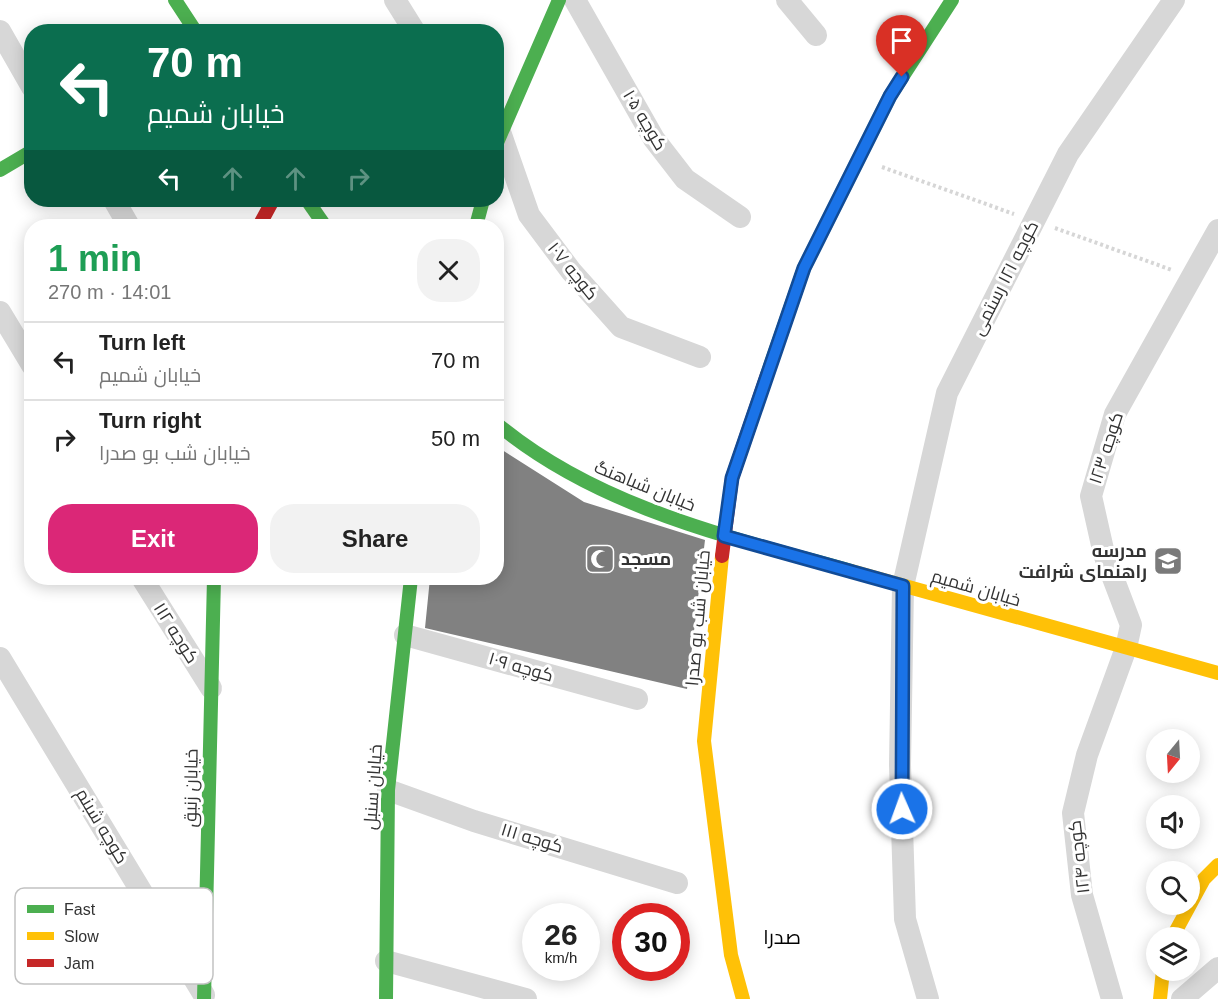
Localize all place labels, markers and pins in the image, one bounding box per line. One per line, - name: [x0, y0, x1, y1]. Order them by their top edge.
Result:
- pin: [876, 15, 927, 77]
- place label: مدرسه راهنمای شرافت: [1019, 541, 1147, 583]
- mosque icon: مسجد: [584, 543, 616, 575]
- school or university icon: مدرسه راهنمای شرافت: [1152, 545, 1184, 577]
- place label: مسجد: [621, 549, 671, 569]

